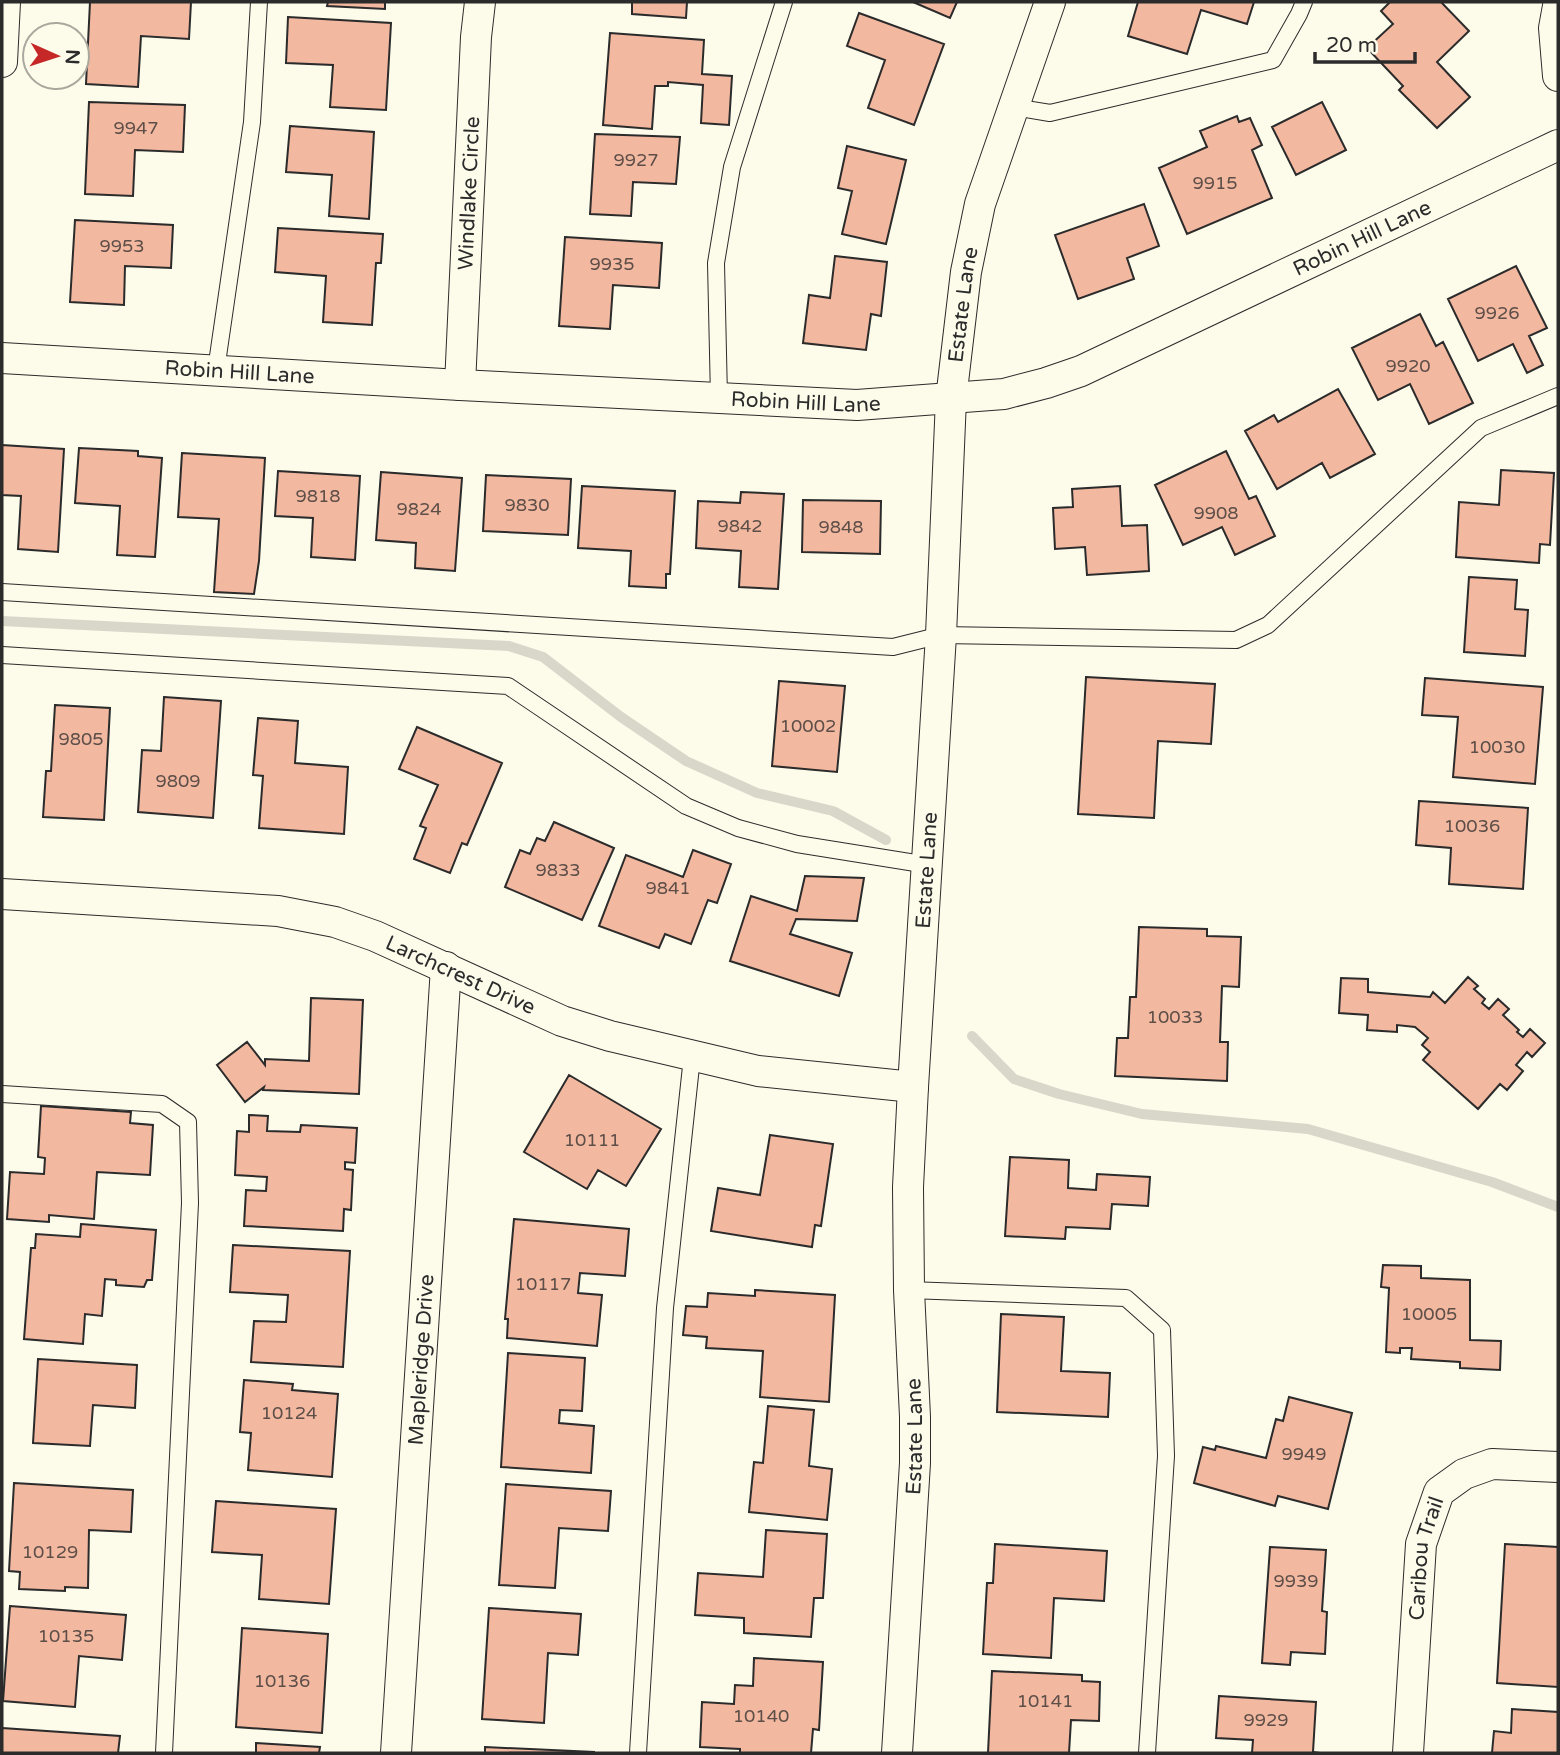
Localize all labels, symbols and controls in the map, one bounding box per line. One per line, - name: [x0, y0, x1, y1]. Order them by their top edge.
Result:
- north arrow: [21, 21, 91, 91]
- scale bar: [1315, 21, 1415, 65]
- text: 20 m: [1326, 33, 1377, 58]
- text: N: [61, 49, 83, 65]
- street label: Windlake Circle: [453, 116, 485, 271]
- house number: 9947: [113, 117, 159, 139]
- house number: 9927: [613, 149, 659, 171]
- house number: 9915: [1192, 172, 1238, 194]
- street label: Robin Hill Lane: [1289, 195, 1435, 282]
- house number: 9953: [99, 235, 145, 257]
- street label: Estate Lane: [943, 244, 984, 364]
- house number: 9935: [589, 253, 635, 275]
- house number: 9926: [1474, 302, 1520, 324]
- house number: 9920: [1385, 355, 1431, 377]
- street label: Robin Hill Lane: [164, 356, 315, 389]
- street label: Robin Hill Lane: [730, 387, 882, 418]
- house number: 9818: [295, 485, 341, 507]
- house number: 9830: [504, 494, 550, 516]
- house number: 9824: [396, 498, 442, 520]
- house number: 9908: [1193, 502, 1239, 524]
- house number: 9842: [717, 515, 763, 537]
- house number: 9848: [818, 516, 864, 538]
- house number: 10002: [780, 715, 836, 737]
- house number: 9805: [58, 728, 104, 750]
- house number: 10030: [1469, 736, 1525, 758]
- house number: 9809: [155, 770, 201, 792]
- street label: Estate Lane: [911, 811, 943, 929]
- house number: 10036: [1444, 815, 1500, 837]
- house number: 9833: [535, 859, 581, 881]
- house number: 9841: [645, 877, 691, 899]
- street label: Larchcrest Drive: [382, 931, 539, 1020]
- house number: 10033: [1147, 1006, 1203, 1028]
- house number: 10111: [564, 1129, 620, 1151]
- street label: Mapleridge Drive: [404, 1273, 439, 1446]
- house number: 10117: [515, 1273, 571, 1295]
- house number: 10005: [1401, 1303, 1457, 1325]
- street label: Estate Lane: [901, 1378, 928, 1496]
- house number: 10124: [261, 1402, 317, 1424]
- house number: 9949: [1281, 1443, 1327, 1465]
- street label: Caribou Trail: [1404, 1493, 1449, 1621]
- house number: 10129: [22, 1541, 78, 1563]
- house number: 9939: [1273, 1570, 1319, 1592]
- house number: 10135: [38, 1625, 94, 1647]
- house number: 10136: [254, 1670, 310, 1692]
- house number: 10141: [1017, 1690, 1073, 1712]
- house number: 10140: [733, 1705, 789, 1727]
- house number: 9929: [1243, 1709, 1289, 1731]

